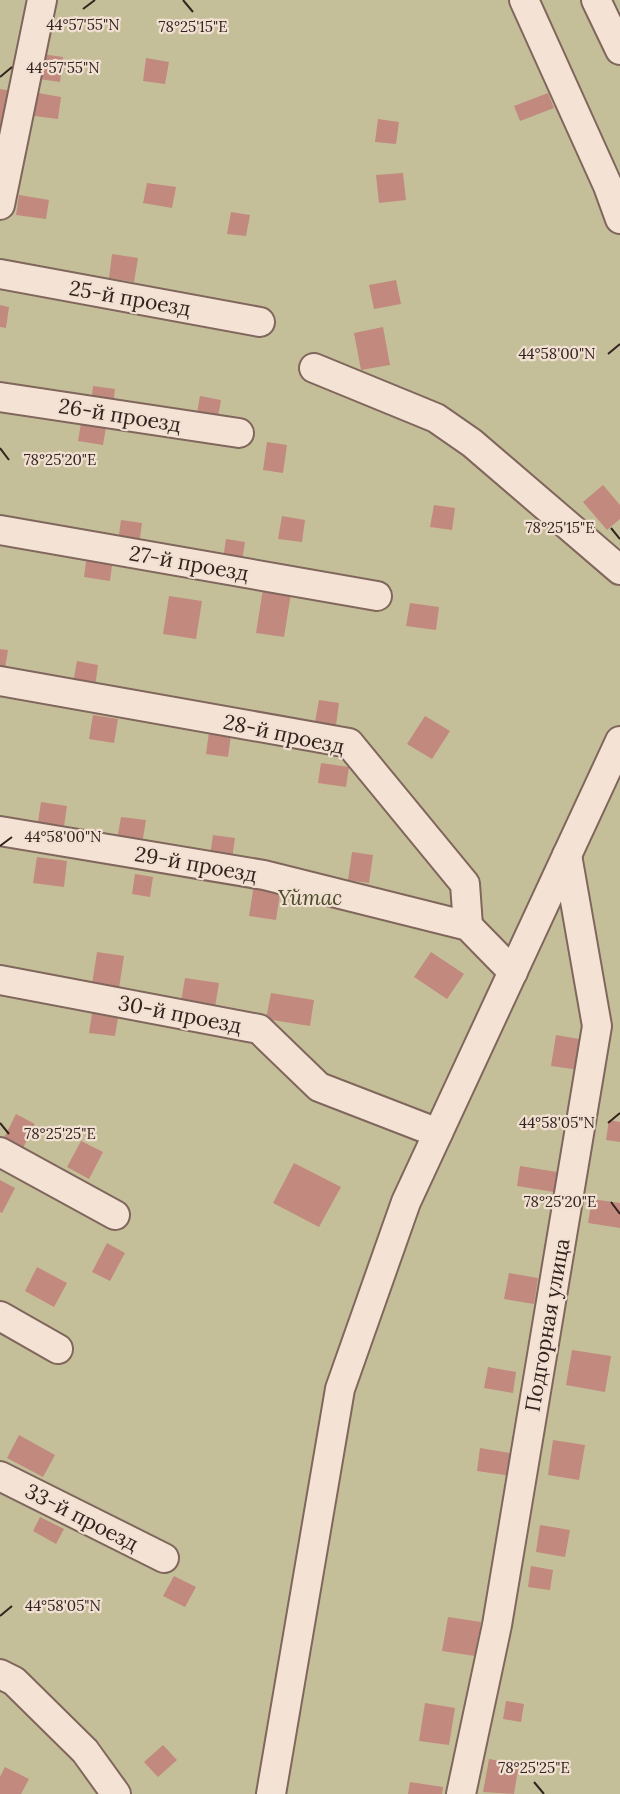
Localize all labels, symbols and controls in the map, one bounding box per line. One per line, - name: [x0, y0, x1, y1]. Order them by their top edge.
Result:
- text: 44°57'55"N: [46, 15, 120, 34]
- text: 78°25'15"E: [159, 17, 227, 36]
- text: 44°57'55"N: [26, 58, 100, 77]
- street label: 25-й проезд: [67, 274, 193, 322]
- text: 44°58'00"N: [518, 344, 596, 363]
- street label: 26-й проезд: [57, 392, 183, 438]
- text: 78°25'20"E: [24, 450, 96, 469]
- text: 78°25'15"E: [526, 518, 594, 537]
- street label: 27-й проезд: [127, 539, 251, 587]
- street label: 28-й проезд: [221, 708, 347, 760]
- text: 44°58'00"N: [24, 827, 102, 846]
- street label: 29-й проезд: [133, 840, 259, 888]
- park label: Үйтас: [278, 884, 342, 911]
- street label: 30-й проезд: [116, 989, 244, 1039]
- text: 44°58'05"N: [519, 1113, 595, 1132]
- text: 78°25'25"E: [24, 1124, 96, 1143]
- text: 78°25'20"E: [524, 1192, 596, 1211]
- street label: Подгорная улица: [518, 1236, 576, 1414]
- street label: 33-й проезд: [21, 1477, 143, 1557]
- text: 44°58'05"N: [25, 1596, 101, 1615]
- text: 78°25'25"E: [498, 1758, 570, 1777]

